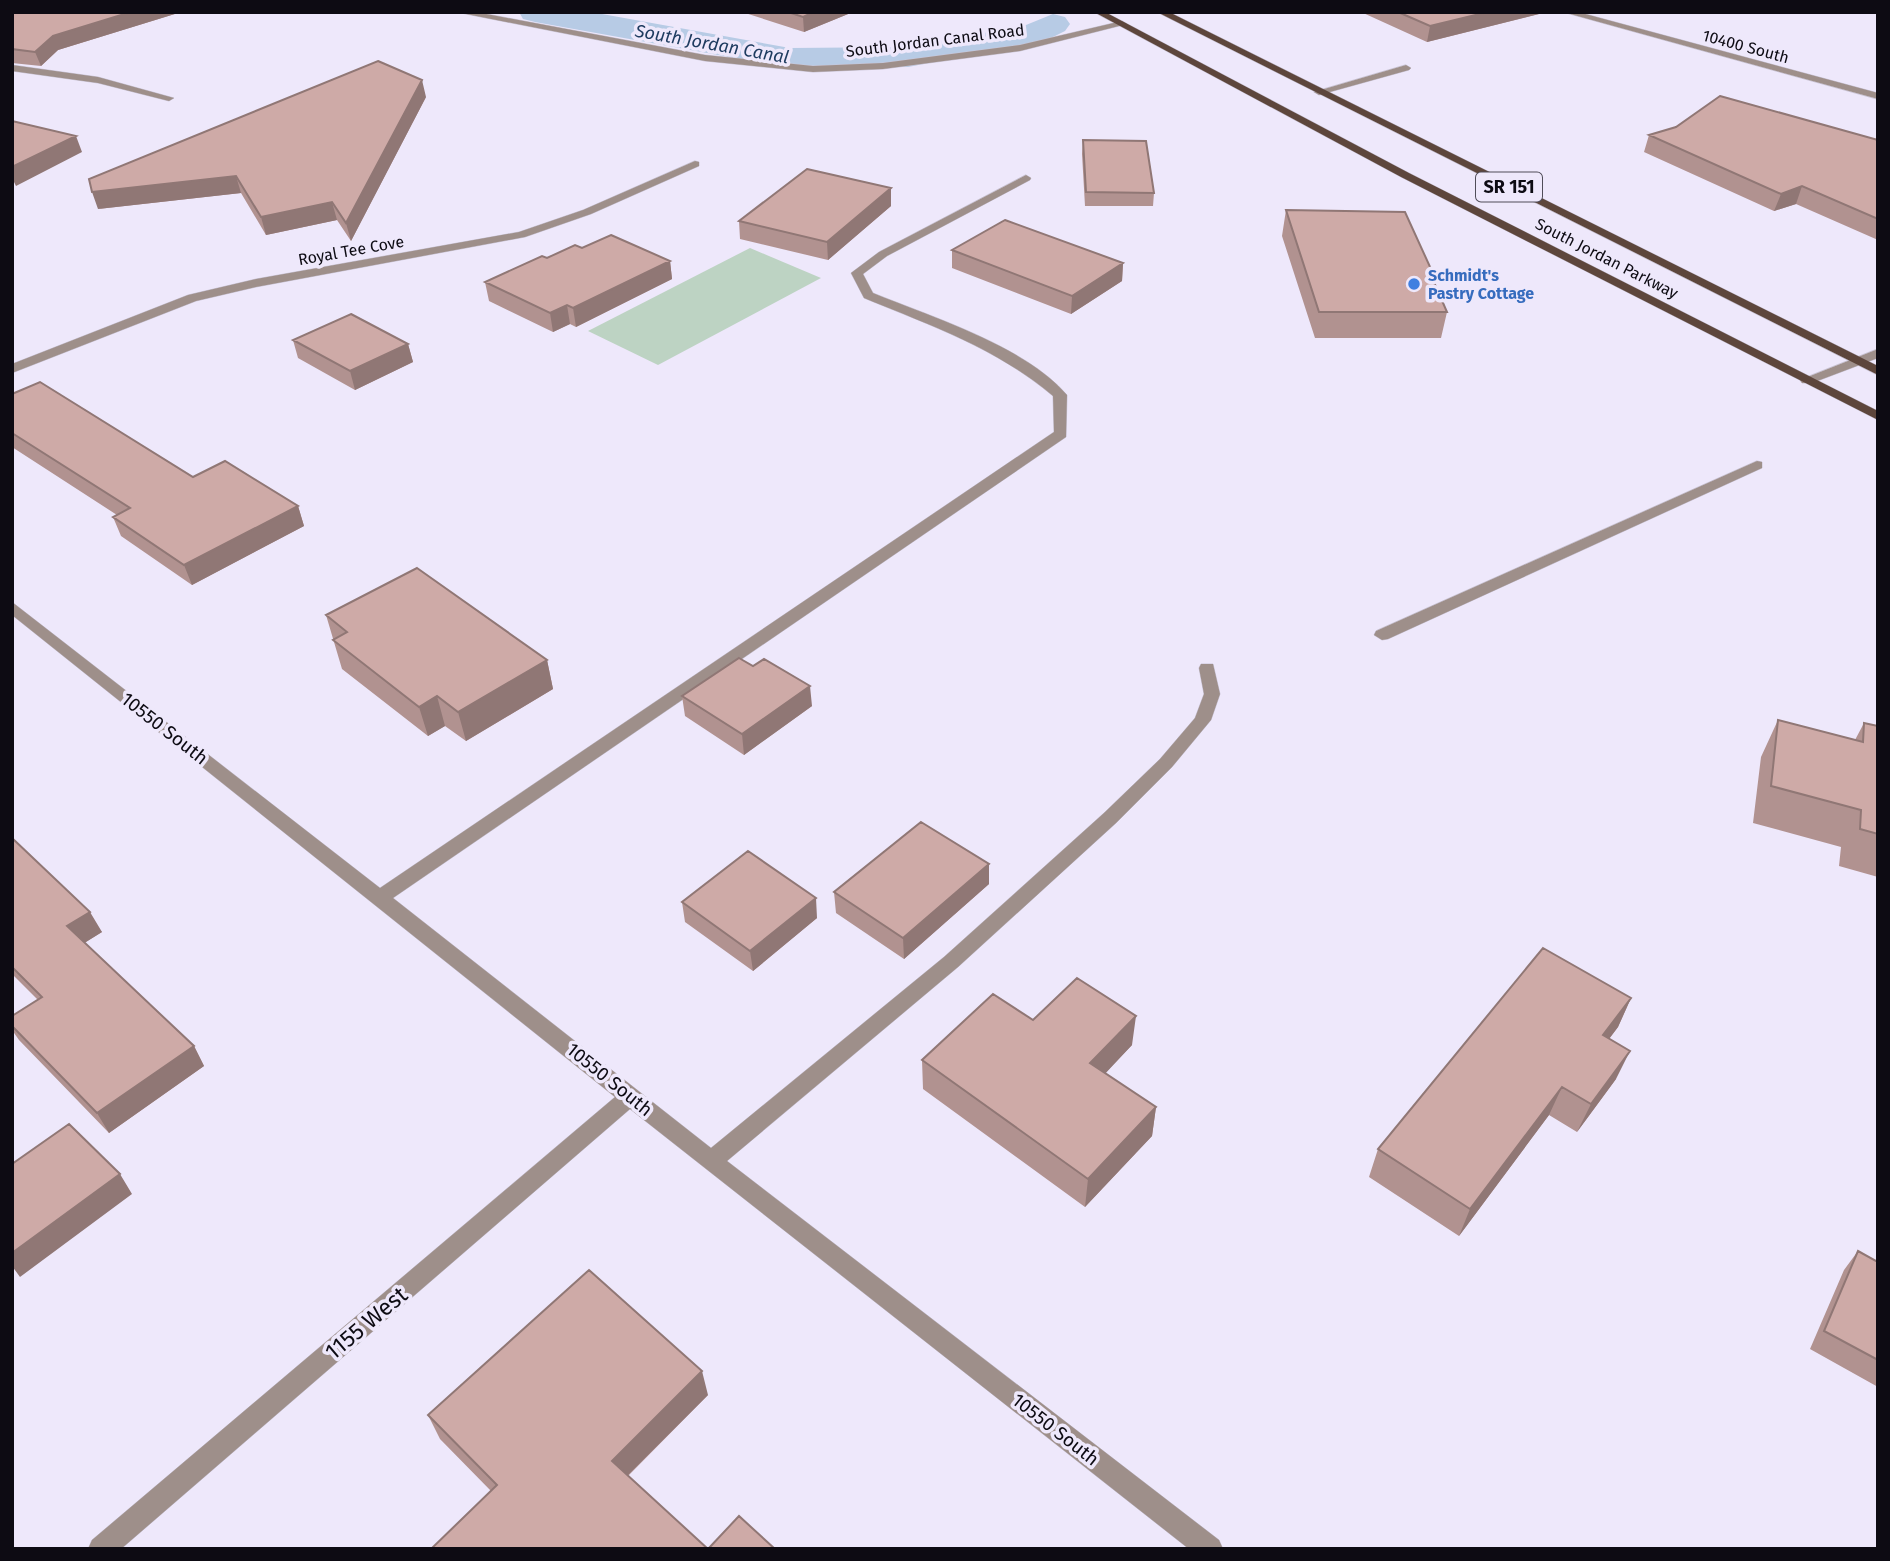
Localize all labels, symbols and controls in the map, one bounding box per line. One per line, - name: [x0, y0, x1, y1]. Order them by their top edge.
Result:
- water label: South Jordan Canal: [632, 19, 791, 68]
- street label: South Jordan Canal Road: [845, 20, 1025, 61]
- street label: 10400 South: [1700, 26, 1791, 67]
- road number: SR 151: [1476, 172, 1542, 202]
- street label: South Jordan Parkway: [1532, 214, 1681, 303]
- street label: Royal Tee Cove: [297, 232, 406, 269]
- place label: Schmidt's Pastry Cottage: [1428, 266, 1534, 303]
- marker: Schmidt's Pastry Cottage: [1406, 276, 1422, 292]
- street label: 10550 South: [117, 687, 213, 769]
- street label: 10550 South: [562, 1038, 657, 1121]
- street label: 1155 West: [319, 1280, 413, 1366]
- street label: 10550 South: [1008, 1388, 1104, 1470]

